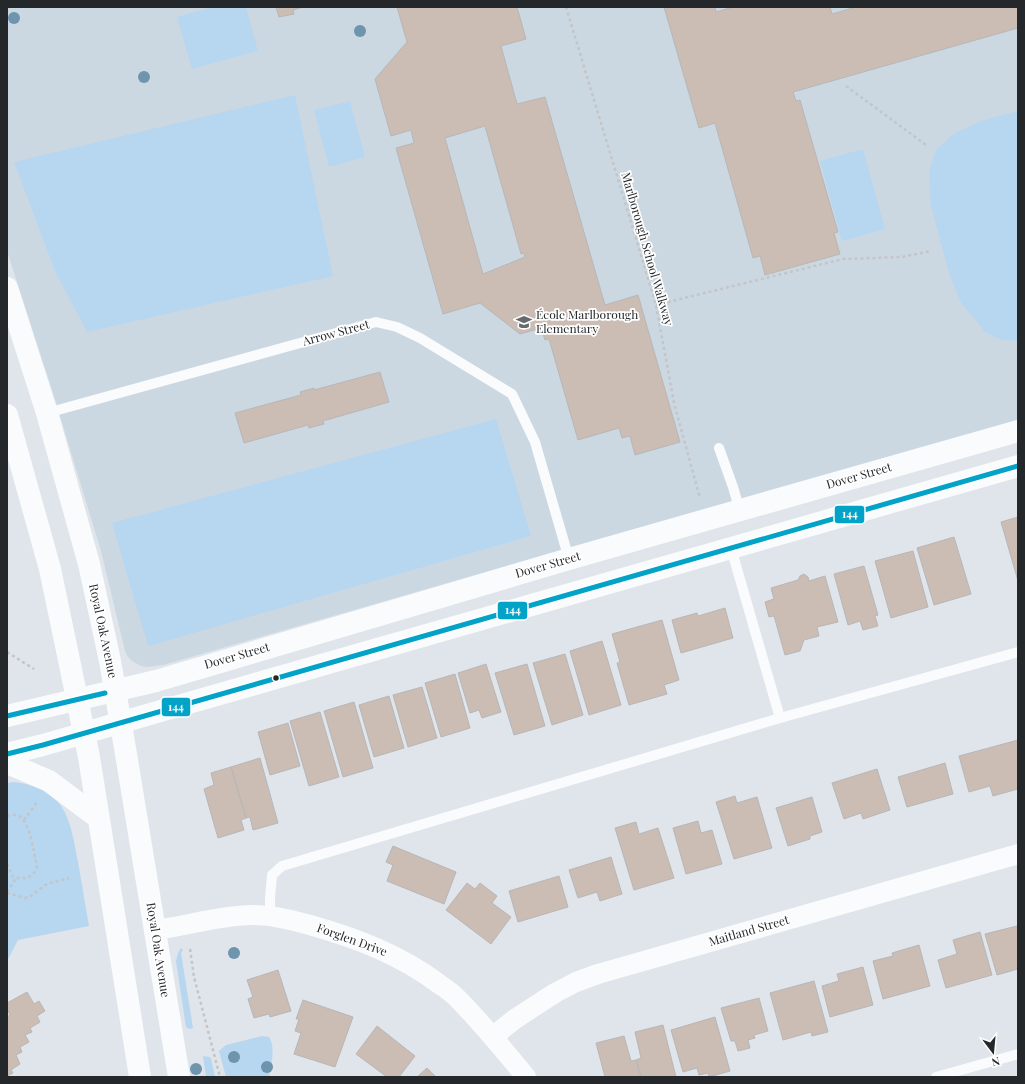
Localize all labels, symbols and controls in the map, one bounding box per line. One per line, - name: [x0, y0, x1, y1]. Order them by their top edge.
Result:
- street label: Marlborough School Walkway: [618, 170, 678, 327]
- place label: École Marlborough Elementary: [536, 306, 638, 336]
- school or university icon: École Marlborough Elementary: [515, 313, 533, 331]
- street label: Arrow Street: [300, 315, 372, 349]
- street label: Dover Street: [824, 458, 894, 492]
- line badge: 144: [834, 505, 865, 524]
- text: 144: [842, 506, 858, 521]
- street label: Dover Street: [513, 547, 583, 581]
- street label: Royal Oak Avenue: [86, 582, 122, 679]
- line badge: 144: [497, 601, 528, 620]
- text: 144: [505, 602, 521, 617]
- street label: Dover Street: [202, 638, 272, 672]
- unlabelled marker: [271, 673, 281, 683]
- line badge: 144: [161, 697, 191, 717]
- text: 144: [168, 699, 184, 714]
- street label: Royal Oak Avenue: [144, 901, 174, 999]
- street label: Maitland Street: [707, 911, 791, 949]
- street label: Forglen Drive: [315, 919, 390, 959]
- north arrow: [973, 1032, 1013, 1072]
- text: N: [990, 1054, 1002, 1070]

